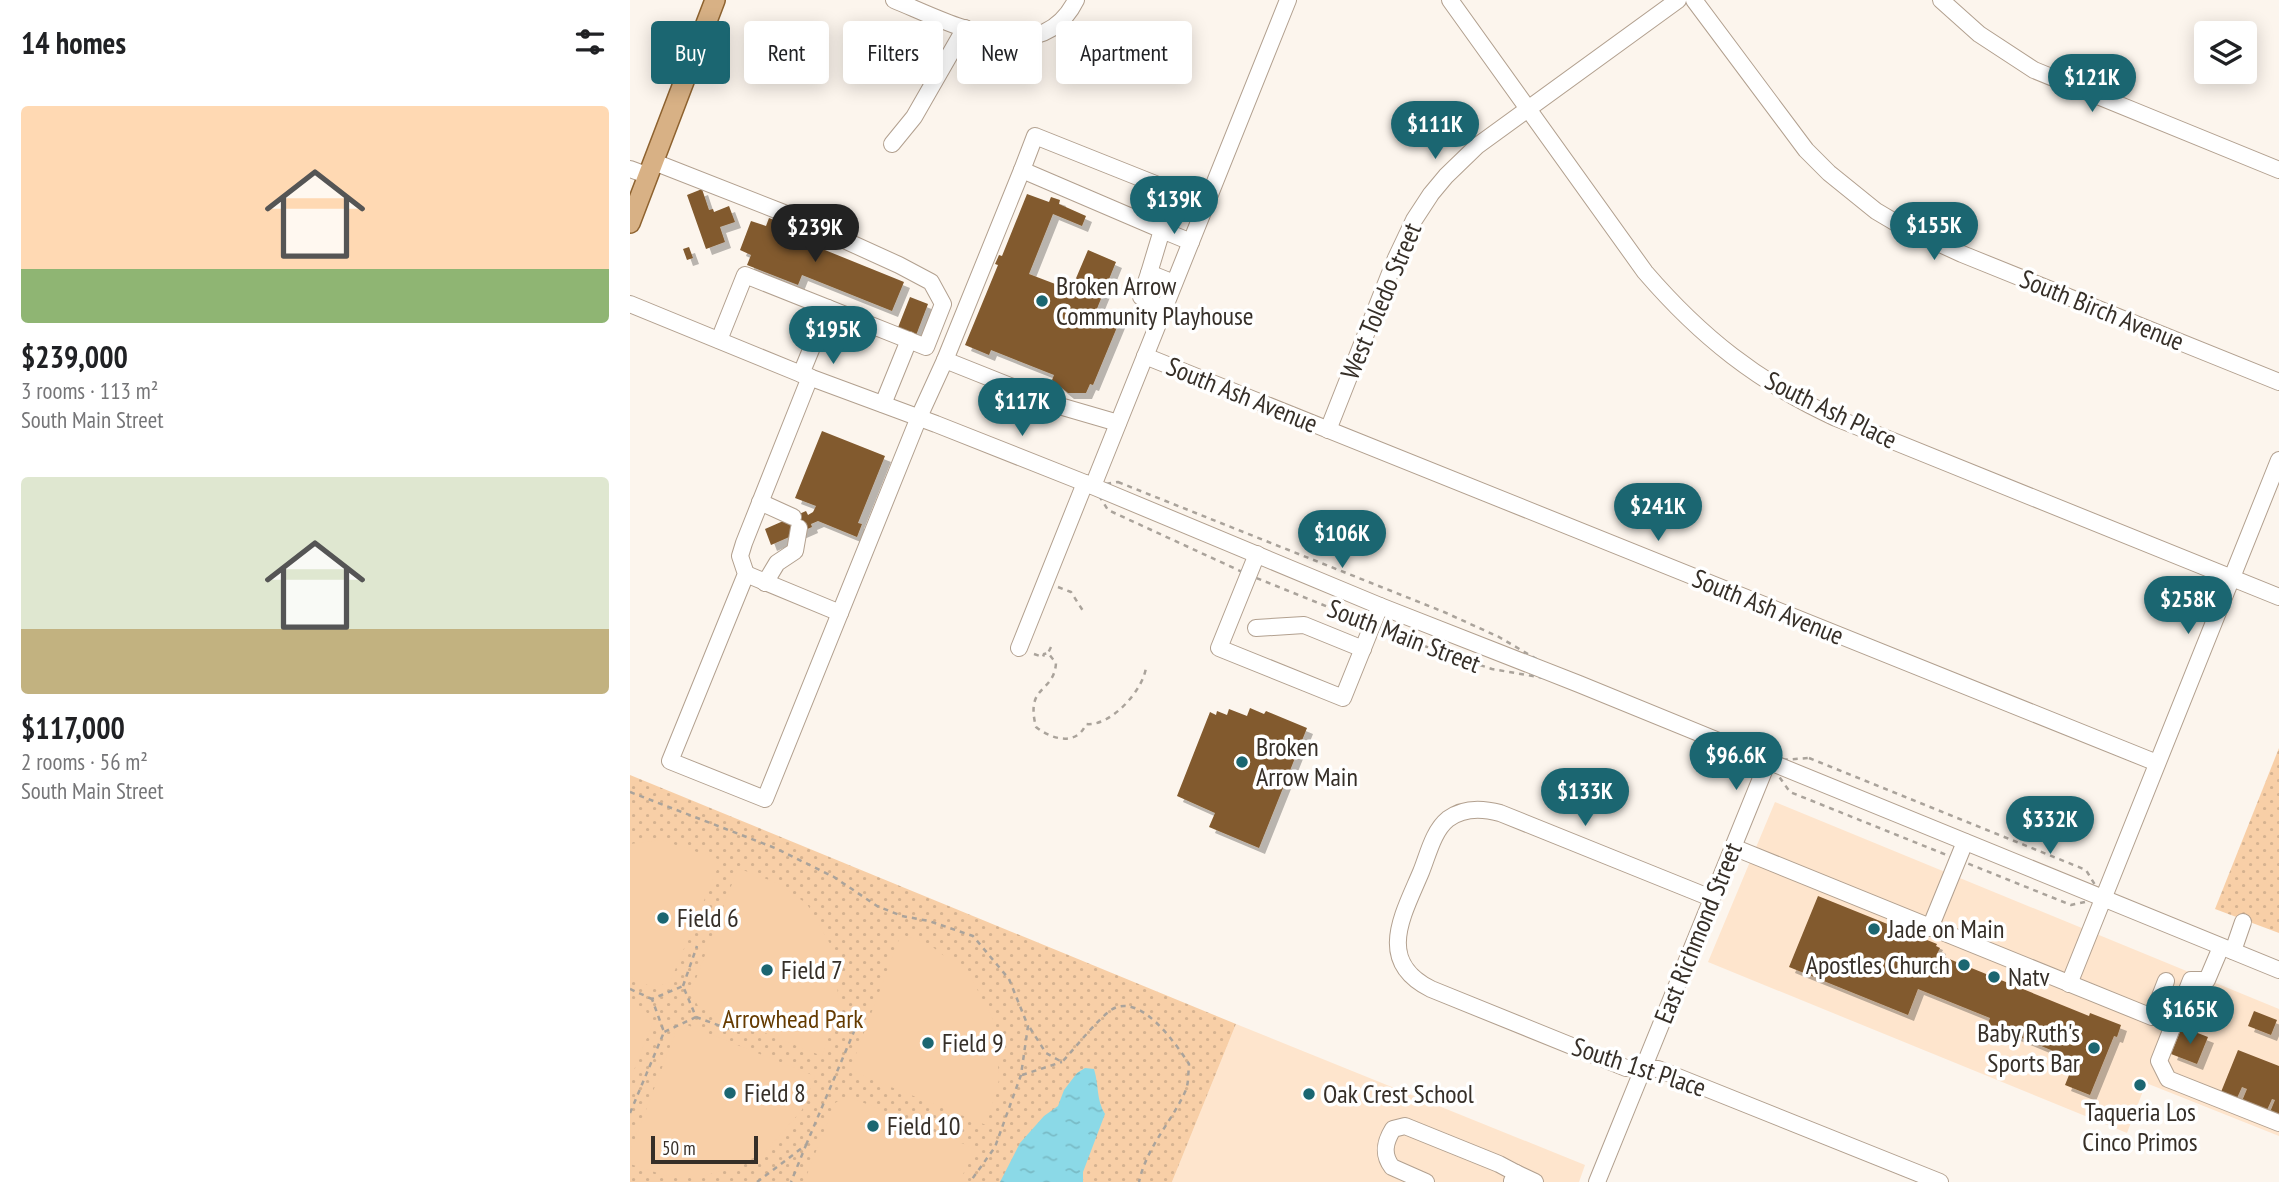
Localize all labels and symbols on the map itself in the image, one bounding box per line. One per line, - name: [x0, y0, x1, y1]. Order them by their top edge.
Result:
- pin: $121K: [2043, 54, 2141, 114]
- pin: $111K: [1386, 102, 1484, 161]
- pin: $139K: [1125, 176, 1223, 236]
- pin: $155K: [1885, 202, 1983, 262]
- pin: $239K: [766, 204, 864, 264]
- street label: West Toledo Street: [1333, 218, 1428, 384]
- street label: South Birch Avenue: [2015, 262, 2189, 357]
- place label: Broken Arrow Community Playhouse: [1056, 269, 1254, 332]
- marker: Broken Arrow Community Playhouse: [1034, 293, 1050, 309]
- pin: $195K: [784, 306, 882, 366]
- street label: South Ash Avenue: [1162, 349, 1323, 440]
- street label: South Ash Place: [1760, 363, 1903, 456]
- pin: $117K: [973, 378, 1071, 438]
- pin: $241K: [1609, 484, 1707, 543]
- pin: $106K: [1293, 510, 1391, 570]
- street label: South Ash Avenue: [1688, 561, 1849, 652]
- pin: $258K: [2139, 576, 2237, 636]
- street label: South Main Street: [1323, 591, 1485, 680]
- place label: Broken Arrow Main: [1256, 730, 1358, 793]
- pin: $96.6K: [1679, 732, 1793, 792]
- marker: Broken Arrow Main: [1234, 754, 1250, 770]
- pin: $133K: [1536, 768, 1634, 828]
- pin: $332K: [2001, 796, 2099, 856]
- street label: East Richmond Street: [1646, 838, 1749, 1028]
- place label: Field 6: [677, 901, 739, 934]
- marker: Field 6: [655, 910, 671, 926]
- place label: Jade on Main: [1887, 912, 2004, 945]
- marker: Jade on Main: [1866, 921, 1882, 937]
- place label: Apostles Church: [1806, 948, 1950, 981]
- place label: Field 7: [781, 953, 843, 986]
- marker: Apostles Church: [1956, 957, 1972, 973]
- place label: Natv: [2008, 960, 2049, 993]
- marker: Field 7: [759, 962, 775, 978]
- marker: Natv: [1986, 969, 2002, 985]
- pin: $165K: [2141, 986, 2239, 1046]
- park label: Arrowhead Park: [723, 1002, 863, 1035]
- place label: Baby Ruth's Sports Bar: [1977, 1016, 2080, 1079]
- place label: Field 9: [942, 1026, 1004, 1059]
- street label: South 1st Place: [1568, 1029, 1710, 1104]
- marker: Field 9: [920, 1035, 936, 1051]
- marker: Baby Ruth's Sports Bar: [2086, 1040, 2102, 1056]
- place label: Field 8: [744, 1076, 806, 1109]
- place label: Oak Crest School: [1323, 1077, 1474, 1110]
- marker: Taqueria Los Cinco Primos: [2132, 1077, 2148, 1093]
- marker: Field 8: [722, 1085, 738, 1101]
- marker: Oak Crest School: [1301, 1086, 1317, 1102]
- place label: Taqueria Los Cinco Primos: [2082, 1095, 2198, 1158]
- place label: Field 10: [887, 1109, 960, 1142]
- marker: Field 10: [865, 1118, 881, 1134]
- scale bar: [651, 1133, 758, 1165]

